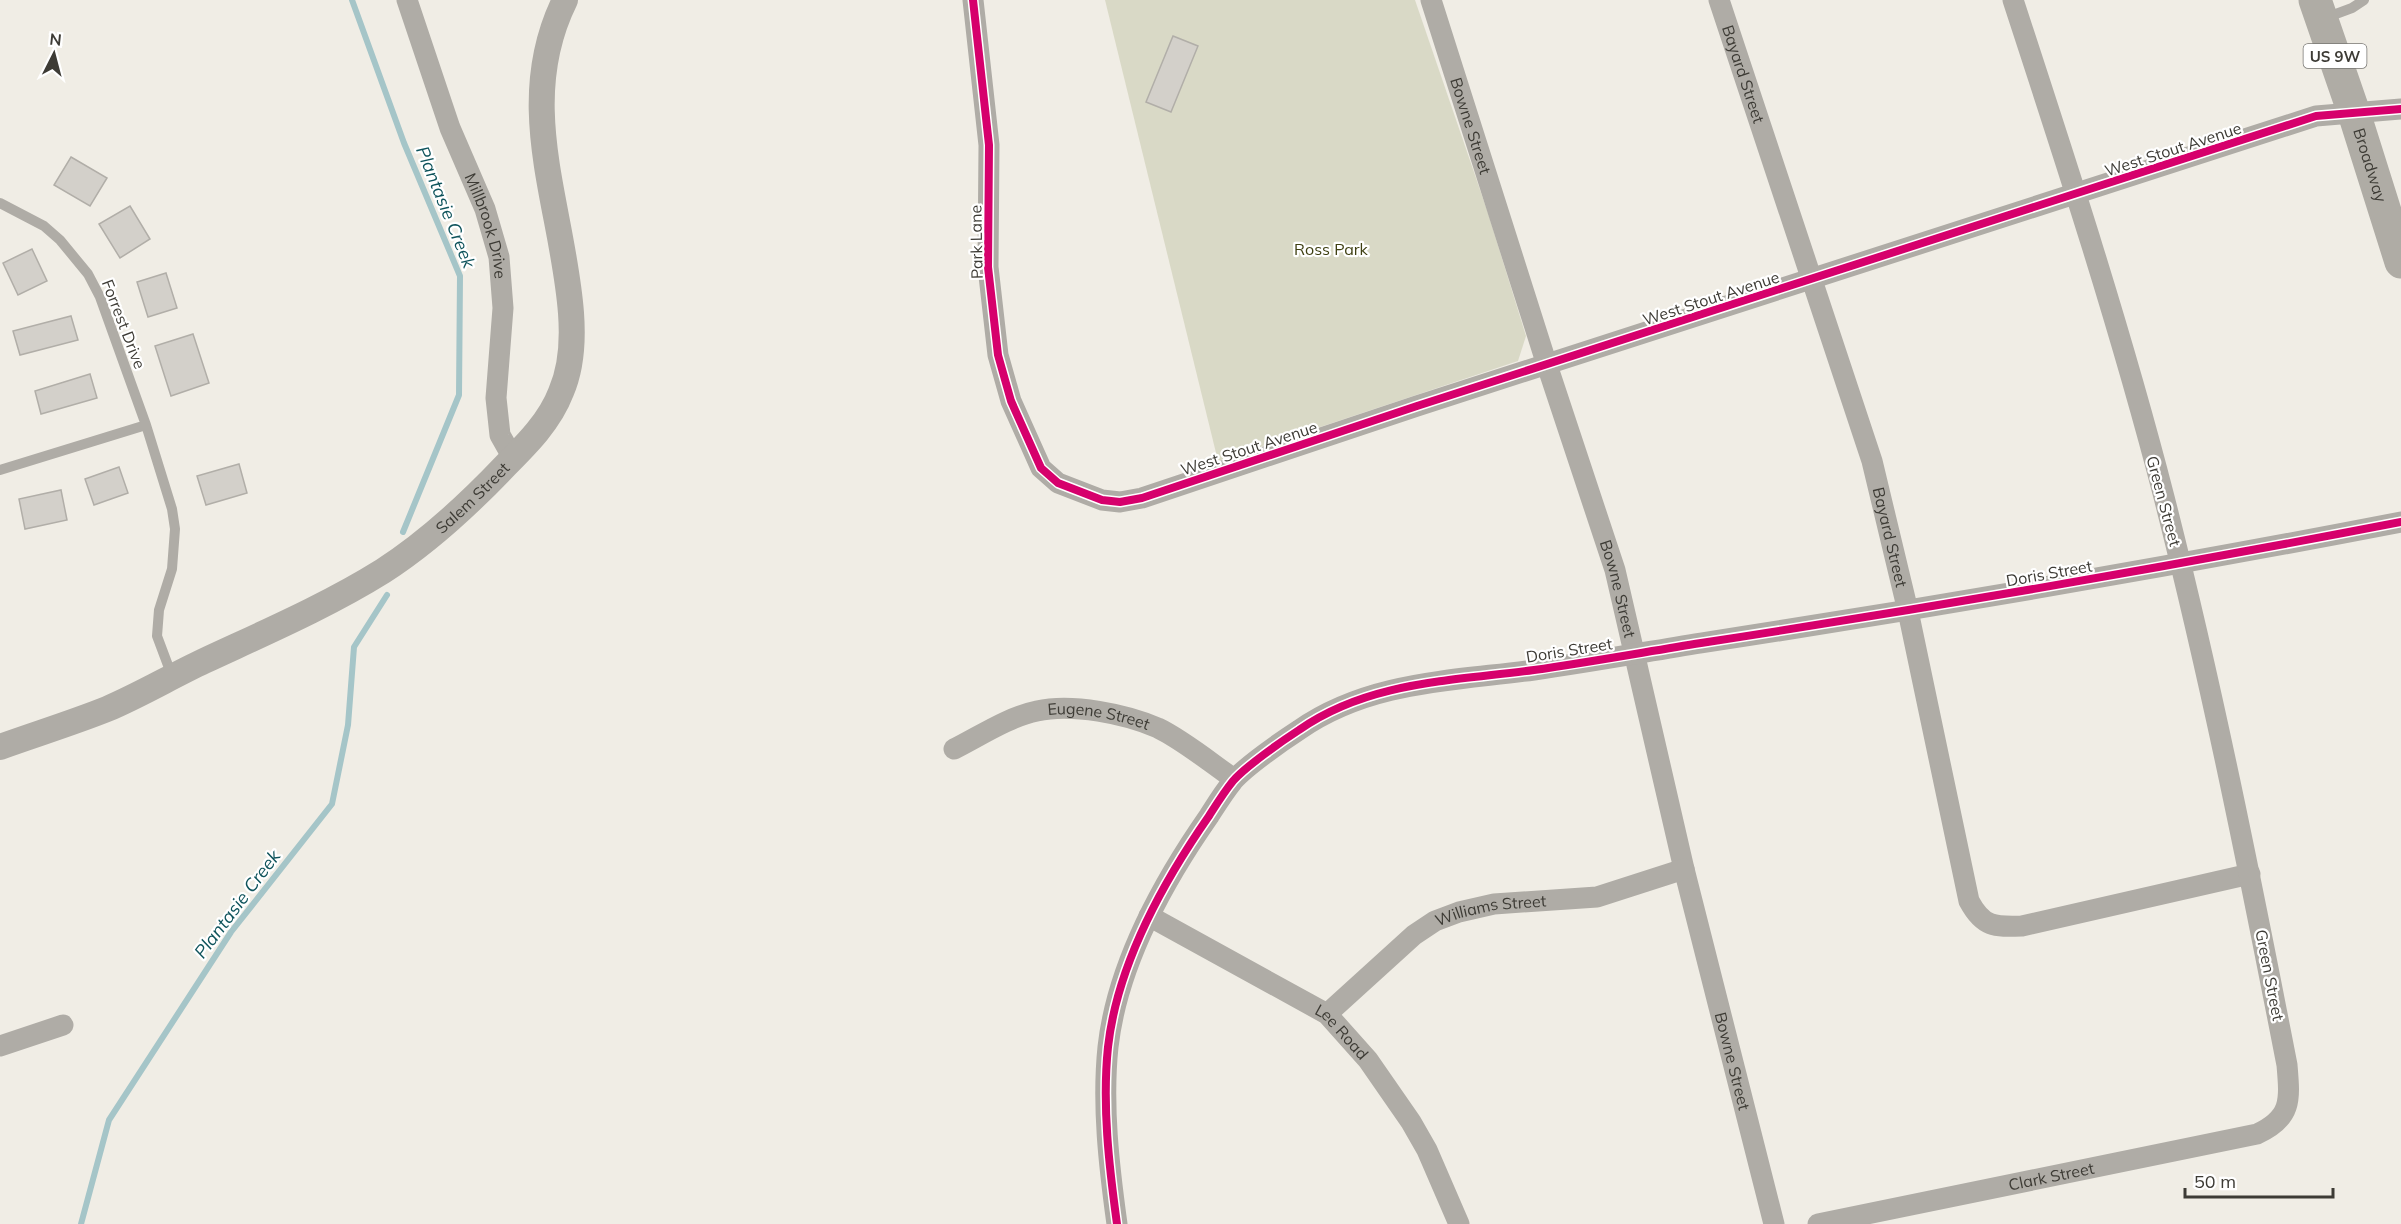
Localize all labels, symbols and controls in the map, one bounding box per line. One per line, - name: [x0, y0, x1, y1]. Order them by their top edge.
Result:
- street label: Bayard Street: [1718, 22, 1769, 126]
- north arrow: [24, 24, 84, 84]
- text: N: [49, 29, 63, 50]
- road number: US 9W: [2304, 44, 2366, 68]
- street label: Bowne Street: [1446, 75, 1496, 177]
- street label: West Stout Avenue: [2102, 117, 2244, 181]
- street label: Broadway: [2349, 125, 2392, 205]
- water label: Plantasie Creek: [411, 143, 481, 272]
- street label: Millbrook Drive: [461, 170, 511, 279]
- street label: Park Lane: [965, 205, 987, 279]
- park label: Ross Park: [1294, 239, 1369, 259]
- street label: West Stout Avenue: [1640, 266, 1782, 330]
- street label: Forrest Drive: [98, 276, 150, 372]
- street label: West Stout Avenue: [1178, 416, 1320, 480]
- street label: Green Street: [2142, 454, 2186, 549]
- street label: Salem Street: [431, 458, 514, 538]
- street label: Bayard Street: [1869, 485, 1912, 590]
- street label: Bowne Street: [1596, 537, 1640, 640]
- street label: Doris Street: [2004, 556, 2094, 590]
- street label: Doris Street: [1524, 633, 1614, 667]
- street label: Eugene Street: [1047, 698, 1153, 734]
- water label: Plantasie Creek: [189, 845, 286, 963]
- street label: Williams Street: [1432, 890, 1547, 930]
- street label: Green Street: [2251, 928, 2289, 1023]
- street label: Lee Road: [1312, 999, 1373, 1064]
- street label: Bowne Street: [1711, 1010, 1755, 1113]
- street label: Clark Street: [2007, 1158, 2096, 1195]
- scale bar: [2185, 1161, 2334, 1199]
- text: 50 m: [2194, 1170, 2236, 1193]

